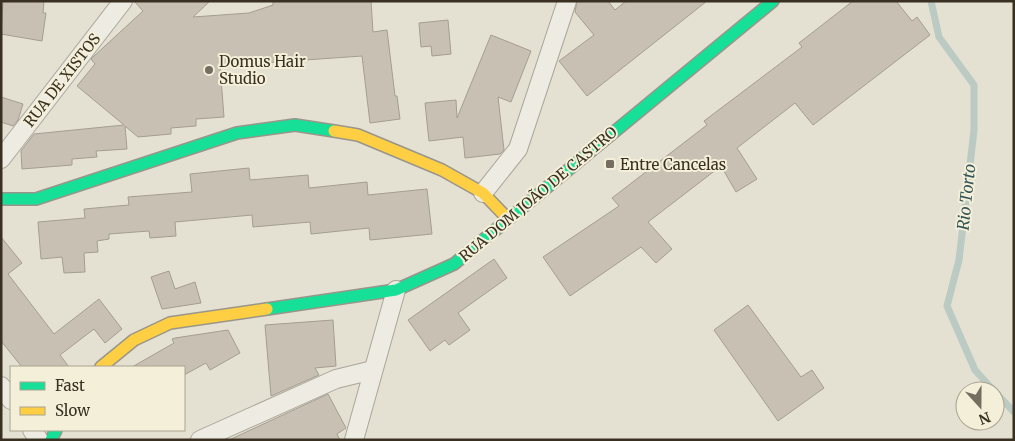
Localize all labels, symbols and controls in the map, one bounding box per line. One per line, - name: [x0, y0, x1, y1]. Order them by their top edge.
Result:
- street label: RUA DE XISTOS: [20, 29, 105, 131]
- place label: Domus Hair Studio: [219, 52, 306, 88]
- marker: Domus Hair Studio: [203, 64, 215, 76]
- street label: RUA DOM JOÃO DE CASTRO: [455, 122, 621, 266]
- place label: Entre Cancelas: [620, 155, 726, 174]
- marker: Entre Cancelas: [604, 158, 616, 170]
- water label: Rio Torto: [953, 163, 979, 231]
- legend: [10, 366, 185, 431]
- text: Fast: [55, 376, 85, 395]
- north arrow: [955, 381, 1005, 431]
- text: Slow: [55, 401, 90, 420]
- text: N: [976, 408, 993, 429]

